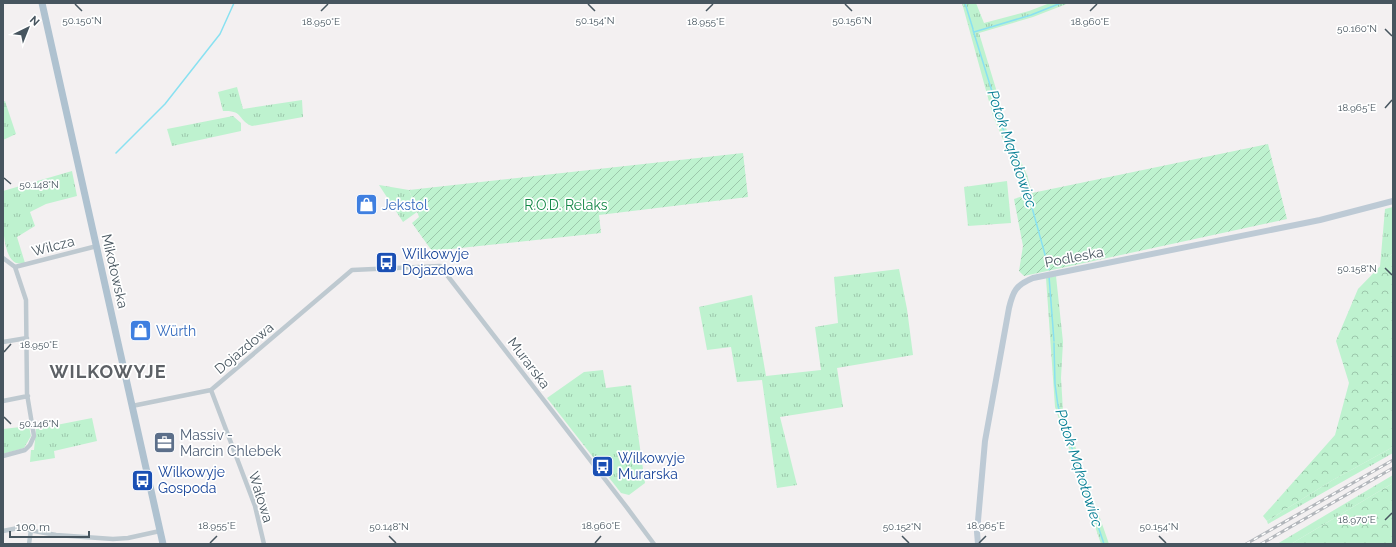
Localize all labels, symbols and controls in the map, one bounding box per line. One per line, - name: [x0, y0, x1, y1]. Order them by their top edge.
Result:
- north arrow: [8, 8, 48, 48]
- text: N: [27, 13, 42, 29]
- text: 50.150°N: [62, 15, 102, 26]
- text: 50.154°N: [576, 15, 614, 26]
- text: 50.156°N: [832, 15, 872, 26]
- text: 18.950°E: [302, 16, 340, 27]
- text: 18.955°E: [687, 16, 725, 27]
- text: 18.960°E: [1071, 16, 1109, 27]
- text: 50.160°N: [1337, 23, 1377, 34]
- water label: Potok Mąkołowiec: [983, 88, 1041, 210]
- text: 18.965°E: [1338, 102, 1376, 113]
- text: 50.148°N: [19, 179, 59, 190]
- shop icon: Jekstol: [353, 192, 379, 218]
- place label: Jekstol: [382, 197, 428, 213]
- park label: R.O.D. Relaks: [524, 197, 608, 213]
- street label: Mikołowska: [99, 232, 131, 310]
- street label: Wilcza: [30, 233, 76, 259]
- street label: Podleska: [1043, 243, 1105, 271]
- place label: Wilkowyje Dojazdowa: [402, 246, 473, 278]
- bus stop icon: Wilkowyje Dojazdowa: [374, 249, 400, 275]
- text: 50.158°N: [1337, 263, 1377, 274]
- shop icon: Würth: [127, 318, 153, 344]
- street label: Dojazdowa: [211, 319, 277, 377]
- place label: Würth: [156, 323, 196, 339]
- street label: Murarska: [505, 334, 553, 392]
- text: 18.950°E: [20, 339, 58, 350]
- district label: WILKOWYJE: [50, 361, 166, 382]
- water label: Potok Mąkołowiec: [1051, 407, 1107, 530]
- text: 50.146°N: [19, 418, 59, 429]
- place label: Massiv - Marcin Chlebek: [180, 427, 282, 459]
- office icon: Massiv - Marcin Chlebek: [152, 430, 178, 456]
- place label: Wilkowyje Murarska: [618, 450, 685, 482]
- bus stop icon: Wilkowyje Murarska: [589, 453, 615, 479]
- place label: Wilkowyje Gospoda: [158, 464, 225, 496]
- bus stop icon: Wilkowyje Gospoda: [129, 467, 155, 493]
- street label: Wałowa: [246, 470, 276, 524]
- scale bar: [10, 513, 89, 539]
- text: 18.970°E: [1338, 514, 1376, 525]
- text: 100 m: [16, 520, 50, 534]
- text: 18.955°E: [198, 520, 236, 531]
- text: 18.960°E: [582, 520, 620, 531]
- text: 18.965°E: [967, 520, 1005, 531]
- text: 50.148°N: [369, 521, 409, 532]
- text: 50.152°N: [883, 521, 921, 532]
- text: 50.154°N: [1140, 521, 1178, 532]

